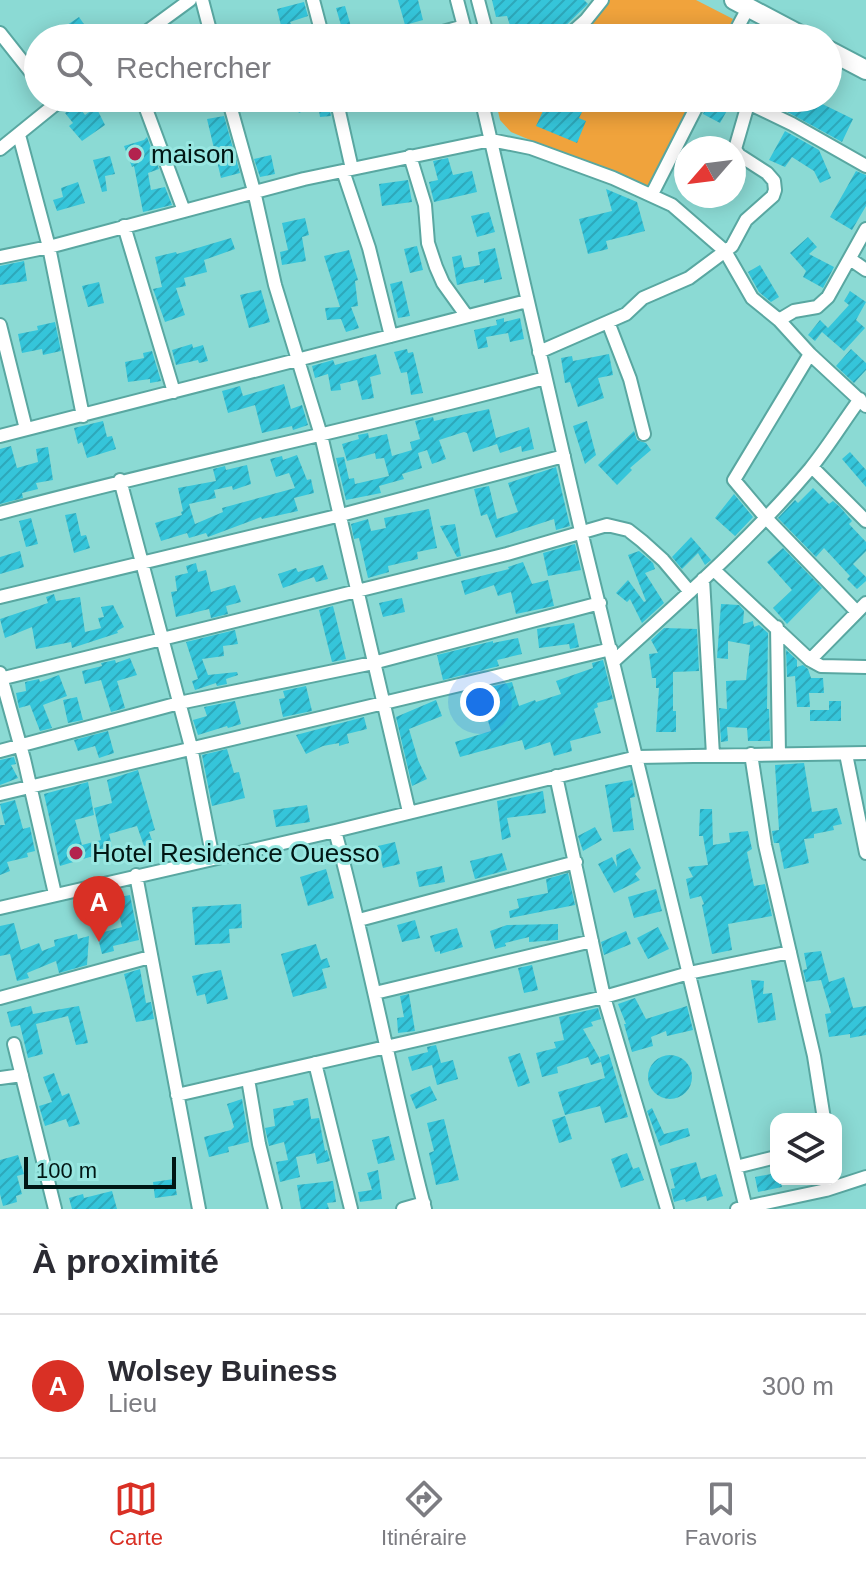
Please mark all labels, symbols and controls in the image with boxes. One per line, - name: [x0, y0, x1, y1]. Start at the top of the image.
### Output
- search box: [24, 24, 842, 112]
- icon: search: [52, 46, 96, 90]
- text: Rechercher: [116, 51, 271, 84]
- north arrow: [674, 136, 746, 208]
- place label: maison: [151, 139, 235, 169]
- marker: maison: [126, 145, 144, 163]
- your location: [460, 682, 500, 722]
- place label: Hotel Residence Ouesso: [92, 838, 380, 868]
- marker: Hotel Residence Ouesso: [67, 844, 85, 862]
- pin: A: [73, 876, 125, 942]
- map controls: [770, 1113, 842, 1185]
- button: layers: [770, 1113, 842, 1185]
- scale bar: [24, 1153, 176, 1189]
- text: 100 m: [36, 1158, 97, 1183]
- text: À proximité: [32, 1242, 219, 1280]
- text: Wolsey Buiness: [108, 1354, 338, 1387]
- text: A: [49, 1371, 67, 1401]
- text: 300 m: [762, 1371, 834, 1401]
- text: Lieu: [108, 1388, 157, 1418]
- tab: Carte: [109, 1477, 163, 1551]
- tab: Itinéraire: [381, 1477, 467, 1551]
- tab: Favoris: [685, 1477, 757, 1551]

